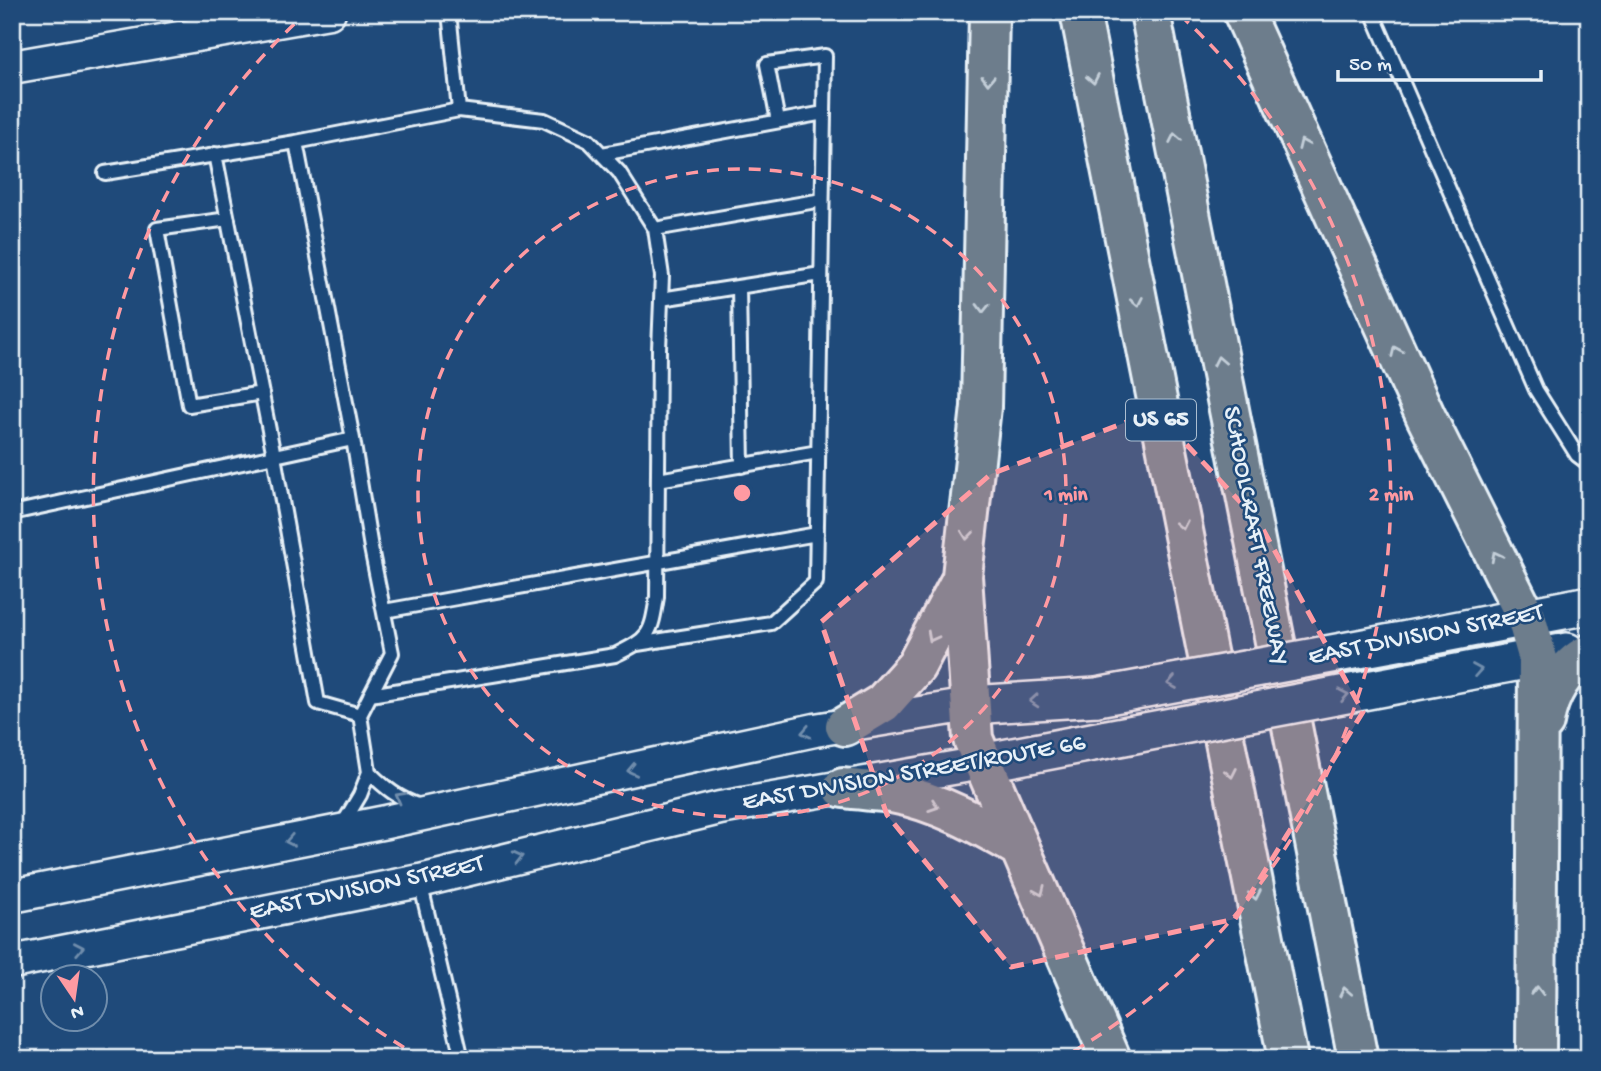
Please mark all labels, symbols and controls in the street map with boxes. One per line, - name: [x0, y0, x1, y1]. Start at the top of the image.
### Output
- scale bar: [1338, 38, 1542, 82]
- text: 50 m: [1349, 54, 1392, 79]
- one-way arrow: [1085, 73, 1100, 85]
- one-way arrow: [980, 76, 996, 86]
- one-way arrow: [1168, 132, 1183, 144]
- one-way arrow: [1297, 139, 1311, 151]
- one-way arrow: [1129, 296, 1144, 308]
- one-way arrow: [975, 303, 991, 314]
- one-way arrow: [1390, 346, 1404, 358]
- one-way arrow: [1212, 355, 1227, 367]
- road number: US 65: [1126, 400, 1196, 440]
- street label: SCHOOLCRAFT FREEWAY: [1214, 404, 1294, 668]
- centre of rings: [730, 481, 754, 505]
- text: 1 min: [1044, 484, 1088, 509]
- text: 2 min: [1369, 484, 1414, 509]
- one-way arrow: [1173, 519, 1188, 531]
- one-way arrow: [960, 529, 975, 540]
- one-way arrow: [1490, 551, 1504, 563]
- street label: EAST DIVISION STREET: [1306, 598, 1547, 674]
- one-way arrow: [927, 630, 940, 643]
- one-way arrow: [1471, 663, 1483, 678]
- one-way arrow: [1166, 675, 1178, 690]
- one-way arrow: [1338, 688, 1350, 703]
- one-way arrow: [1028, 693, 1039, 708]
- one-way arrow: [800, 724, 812, 739]
- street label: EAST DIVISION STREET/ROUTE 66: [740, 728, 1089, 819]
- one-way arrow: [626, 762, 638, 777]
- one-way arrow: [1222, 767, 1237, 779]
- one-way arrow: [394, 792, 407, 805]
- one-way arrow: [927, 798, 939, 812]
- one-way arrow: [284, 833, 296, 848]
- street label: EAST DIVISION STREET: [247, 849, 488, 929]
- one-way arrow: [512, 851, 524, 865]
- one-way arrow: [1032, 884, 1046, 897]
- one-way arrow: [1247, 889, 1262, 900]
- one-way arrow: [73, 942, 85, 957]
- north arrow: [38, 962, 108, 1032]
- one-way arrow: [1529, 985, 1545, 995]
- one-way arrow: [1339, 986, 1354, 998]
- text: N: [68, 999, 86, 1024]

